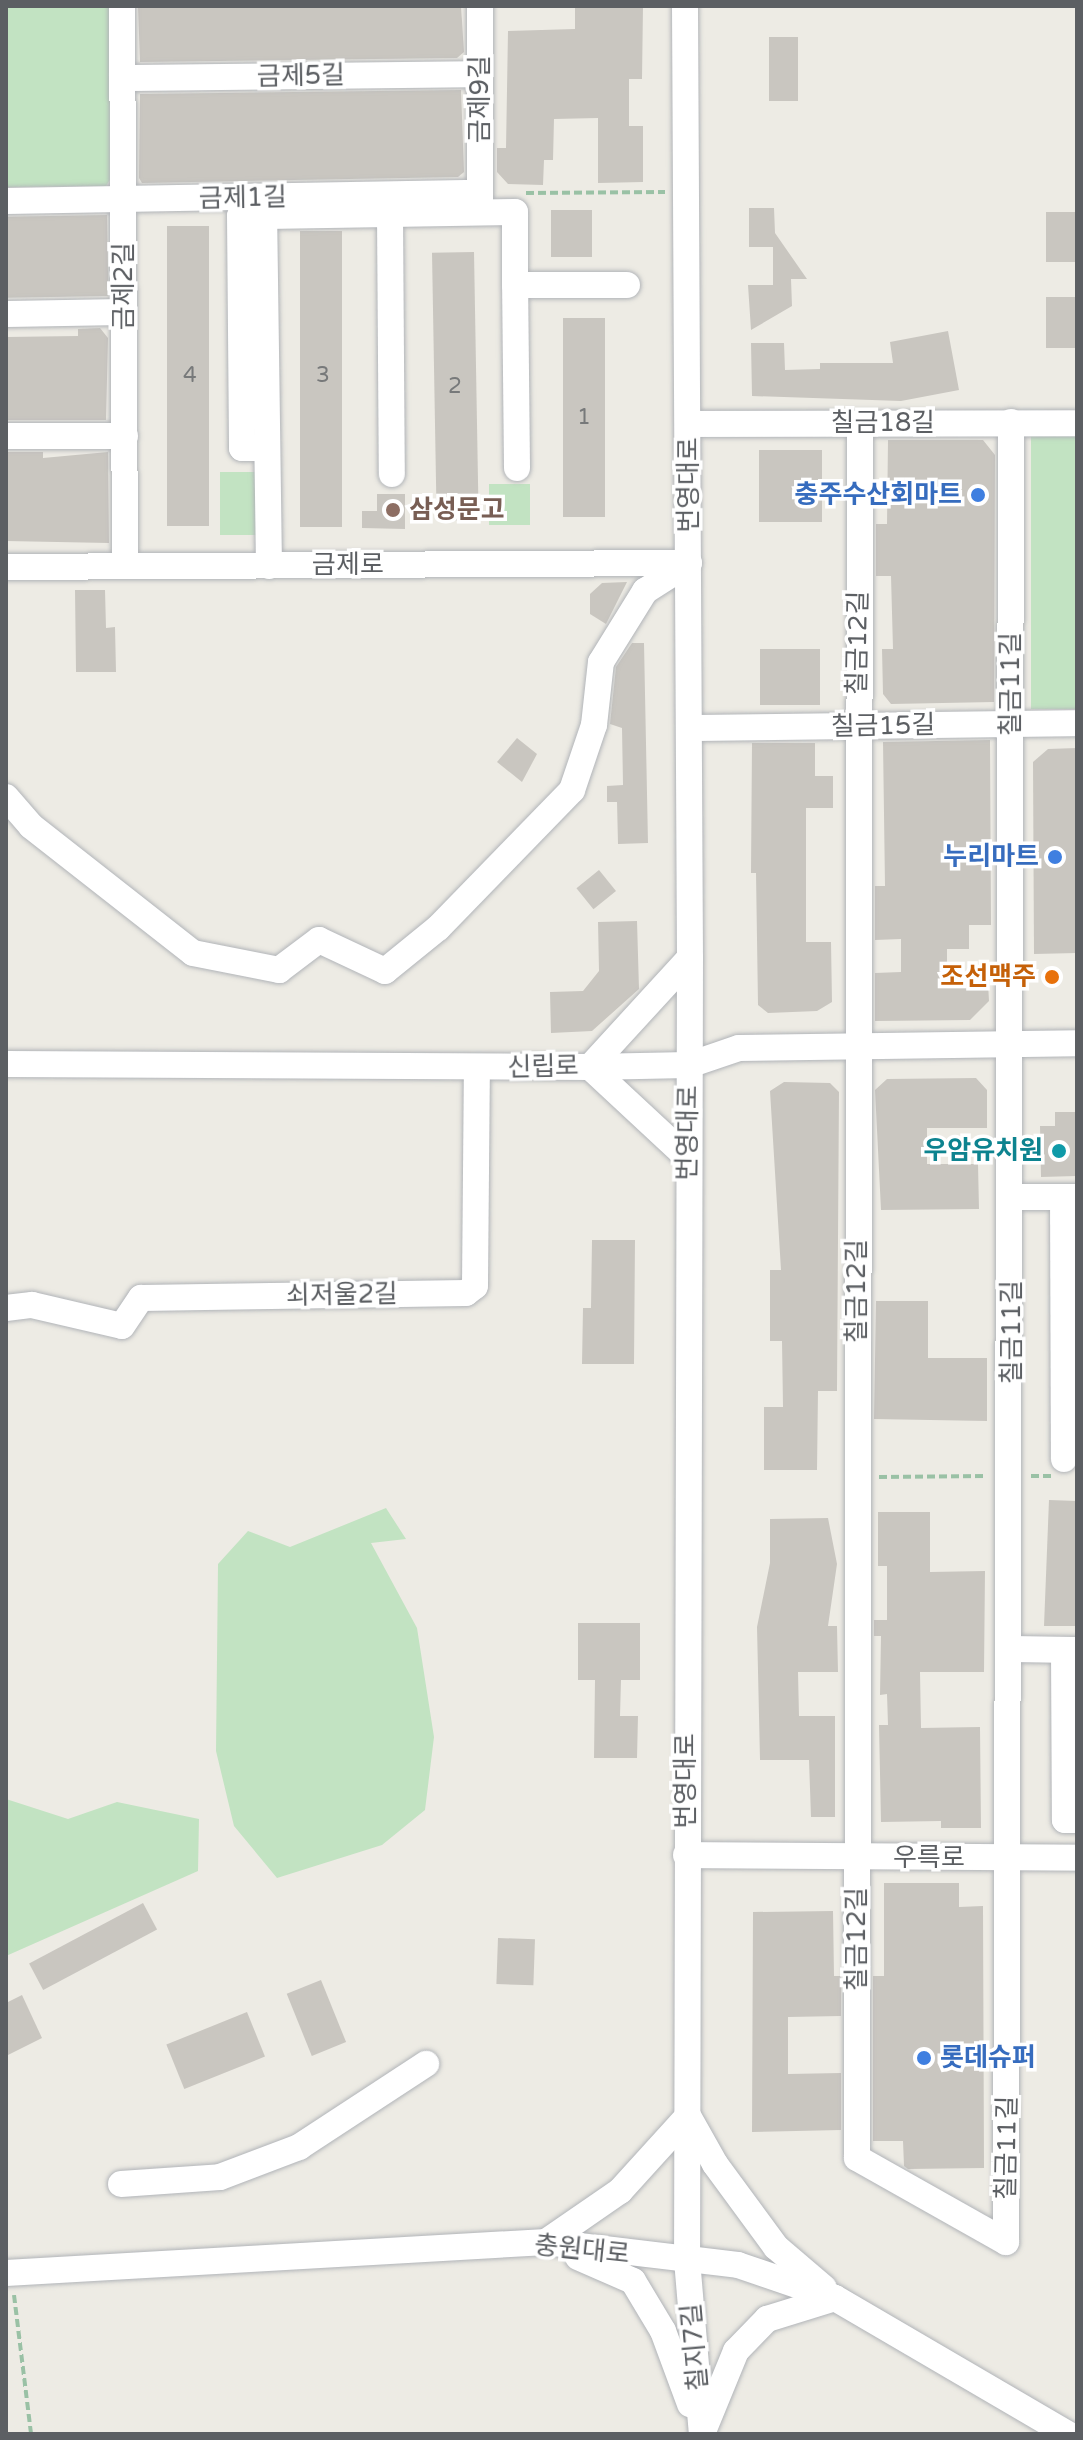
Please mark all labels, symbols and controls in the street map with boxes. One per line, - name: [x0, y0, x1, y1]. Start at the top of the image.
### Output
- street label: 금제9길: [464, 55, 496, 143]
- street label: 금제5길: [257, 60, 345, 92]
- street label: 금제1길: [199, 182, 287, 214]
- street label: 금제2길: [108, 242, 140, 330]
- house number: 4: [183, 363, 197, 389]
- house number: 3: [316, 363, 330, 389]
- house number: 2: [448, 374, 462, 400]
- house number: 1: [577, 405, 591, 431]
- street label: 칠금18길: [831, 407, 935, 439]
- street label: 번영대로: [673, 437, 705, 533]
- place label: 충주수산회마트: [795, 479, 962, 511]
- marker: 충주수산회마트: [969, 486, 987, 504]
- place label: 삼성문고: [409, 494, 505, 526]
- marker: 삼성문고: [384, 501, 402, 519]
- street label: 금제로: [312, 549, 384, 581]
- street label: 칠금12길: [841, 591, 875, 695]
- street label: 칠금11길: [995, 632, 1027, 736]
- street label: 칠금15길: [831, 709, 935, 743]
- place label: 누리마트: [943, 841, 1039, 873]
- marker: 누리마트: [1046, 848, 1064, 866]
- place label: 조선맥주: [940, 961, 1036, 993]
- marker: 조선맥주: [1043, 968, 1061, 986]
- street label: 신립로: [507, 1051, 579, 1083]
- street label: 번영대로: [672, 1085, 704, 1181]
- place label: 우암유치원: [923, 1135, 1043, 1167]
- marker: 우암유치원: [1050, 1142, 1068, 1160]
- street label: 칠금12길: [841, 1239, 873, 1343]
- street label: 쇠저울2길: [286, 1278, 398, 1312]
- street label: 칠금11길: [996, 1280, 1028, 1384]
- street label: 번영대로: [670, 1733, 702, 1829]
- street label: 우륵로: [893, 1842, 965, 1874]
- street label: 칠금12길: [841, 1887, 873, 1991]
- place label: 롯데슈퍼: [940, 2042, 1036, 2074]
- marker: 롯데슈퍼: [915, 2049, 933, 2067]
- street label: 칠금11길: [990, 2096, 1024, 2200]
- street label: 충원대로: [533, 2229, 631, 2271]
- street label: 칠지7길: [676, 2302, 714, 2392]

